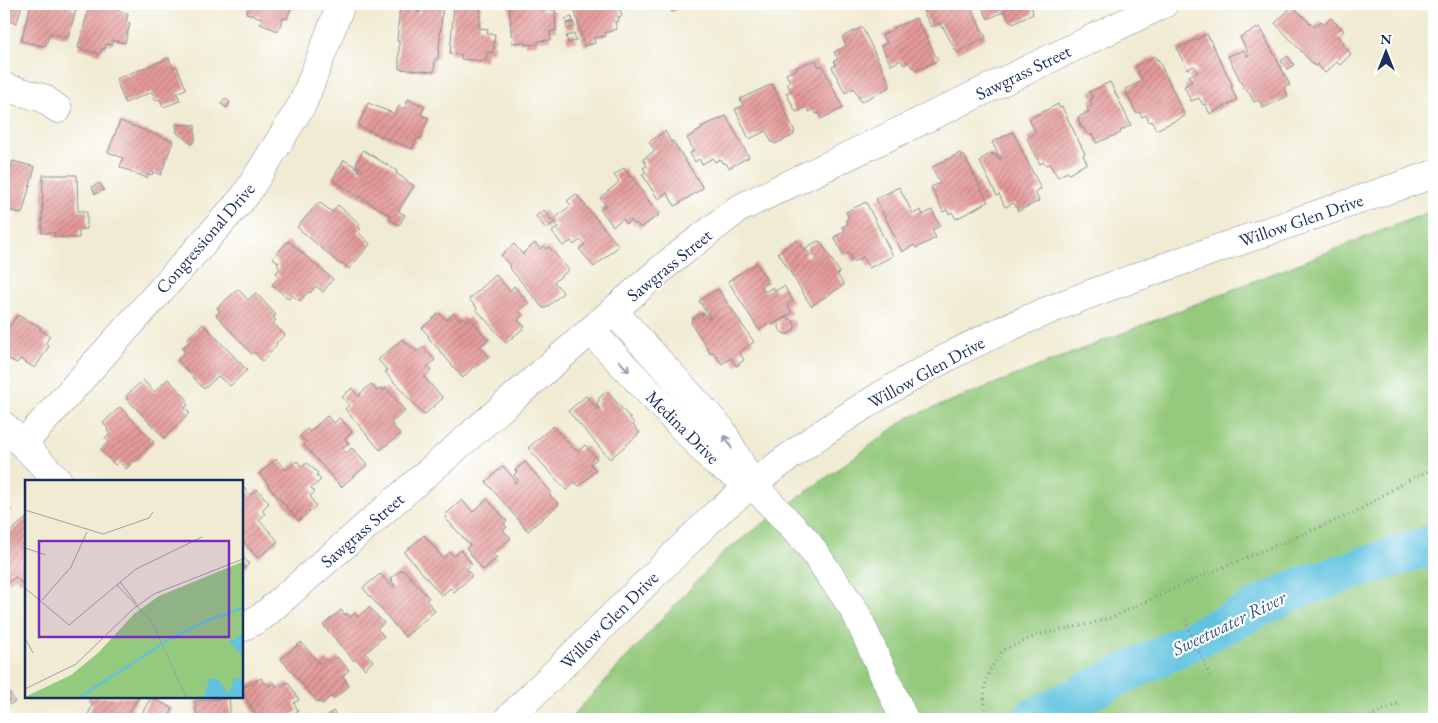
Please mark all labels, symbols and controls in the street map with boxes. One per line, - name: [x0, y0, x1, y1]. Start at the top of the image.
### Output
- north arrow: [1360, 28, 1410, 78]
- text: N: [1380, 30, 1392, 48]
- street label: Sawgrass Street: [972, 39, 1075, 105]
- street label: Congressional Drive: [150, 178, 260, 298]
- street label: Willow Glen Drive: [1236, 188, 1366, 252]
- street label: Sawgrass Street: [622, 223, 717, 306]
- street label: Willow Glen Drive: [864, 330, 988, 414]
- one-way arrow: [618, 360, 630, 373]
- street label: Medina Drive: [641, 385, 725, 469]
- one-way arrow: [723, 434, 733, 449]
- inset map: [25, 480, 242, 698]
- street label: Sawgrass Street: [315, 487, 409, 573]
- street label: Willow Glen Drive: [555, 566, 663, 674]
- water label: Sweetwater River: [1167, 584, 1291, 662]

